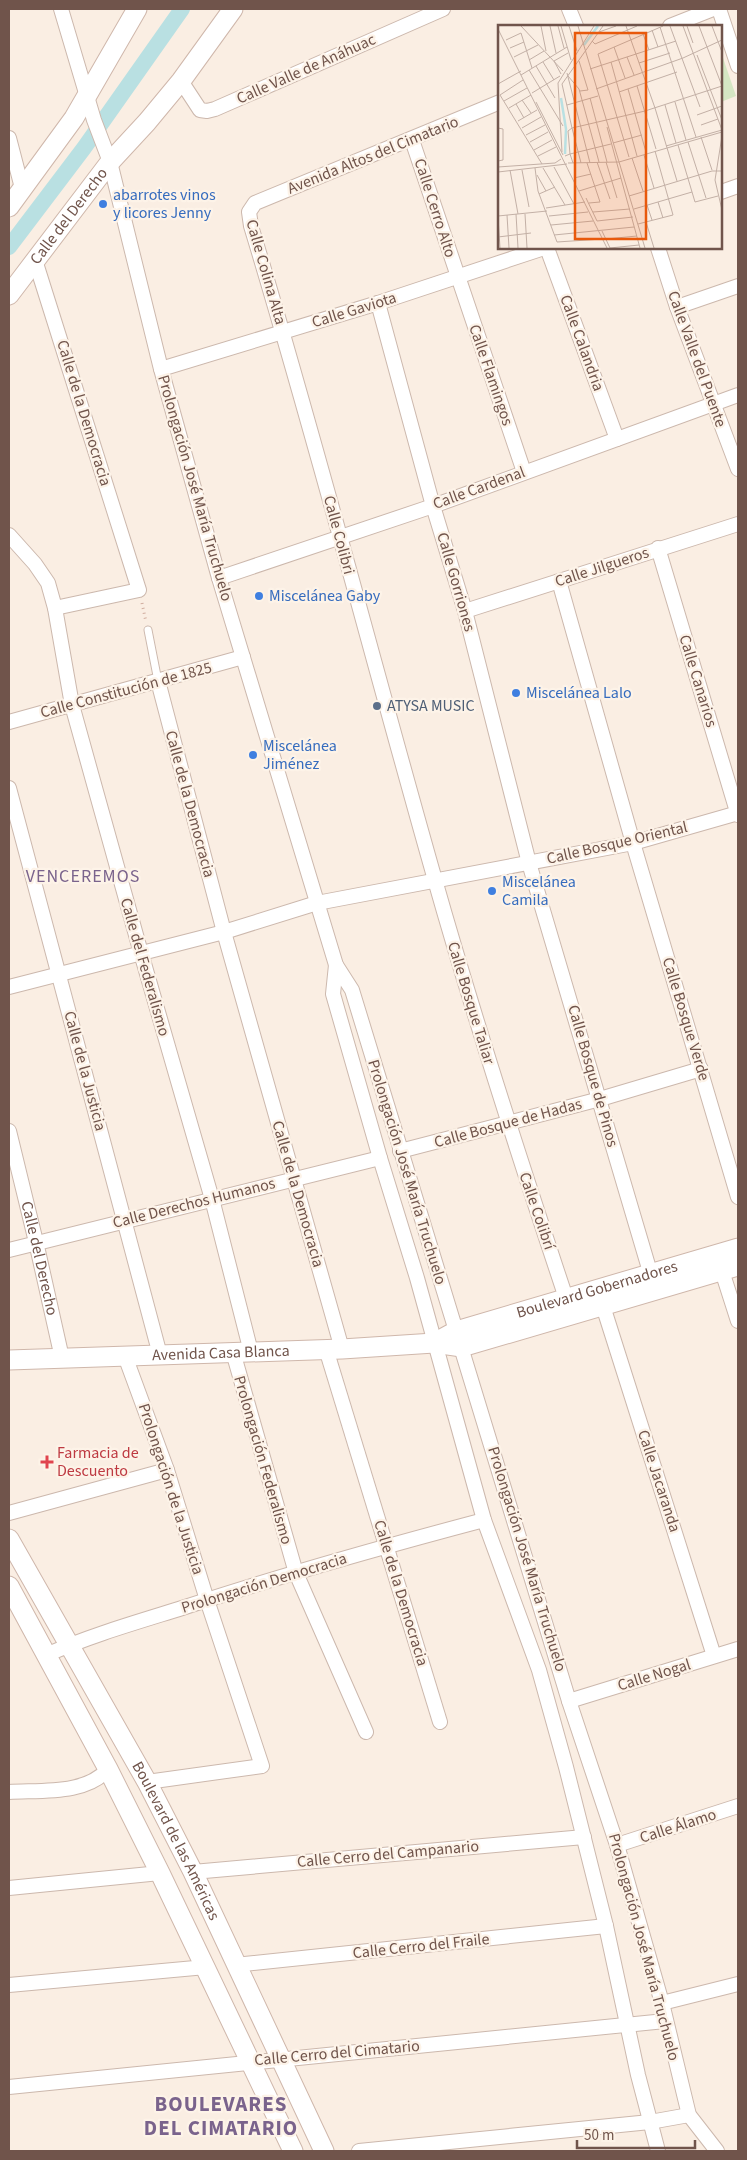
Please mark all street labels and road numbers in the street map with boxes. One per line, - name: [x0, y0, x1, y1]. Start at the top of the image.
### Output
- street label: Calle Valle de Anáhuac: [233, 28, 379, 110]
- street label: Avenida Altos del Cimatario: [284, 111, 462, 199]
- street label: Calle Cerro Alto: [409, 156, 461, 260]
- street label: Calle del Derecho: [25, 163, 113, 269]
- street label: Calle Colina Alta: [241, 217, 291, 327]
- street label: Calle Gaviota: [309, 287, 399, 333]
- street label: Calle Valle del Puente: [662, 288, 732, 430]
- street label: Calle Calandria: [554, 292, 610, 394]
- street label: Calle Flamingos: [463, 321, 519, 429]
- street label: Calle de la Democracia: [51, 337, 117, 489]
- street label: Prolongación José María Truchuelo: [152, 372, 238, 604]
- street label: Calle Cardenal: [430, 461, 528, 515]
- street label: Calle Colibri: [318, 493, 360, 577]
- street label: Calle Gorriones: [431, 530, 481, 634]
- street label: Calle Jilgueros: [552, 541, 652, 593]
- street label: Calle Canarios: [674, 632, 723, 730]
- street label: Calle Constitución de 1825: [38, 657, 214, 723]
- street label: Calle de la Democracia: [160, 728, 220, 880]
- street label: Calle Bosque Oriental: [544, 816, 690, 870]
- street label: Calle del Federalismo: [115, 895, 175, 1039]
- street label: Calle Bosque Taliar: [442, 939, 500, 1067]
- street label: Calle Bosque Verde: [657, 955, 715, 1084]
- street label: Calle Bosque de Pinos: [562, 1002, 624, 1150]
- street label: Calle de la Justicia: [58, 1009, 112, 1133]
- street label: Prolongación José María Truchuelo: [362, 1057, 452, 1287]
- street label: Calle Bosque de Hadas: [432, 1093, 585, 1153]
- street label: Calle de la Democracia: [267, 1118, 329, 1270]
- street label: Calle Colibrí: [513, 1169, 561, 1254]
- street label: Calle Derechos Humanos: [110, 1172, 278, 1234]
- street label: Calle del Derecho: [16, 1199, 63, 1318]
- street label: Boulevard Gobernadores: [514, 1255, 680, 1324]
- street label: Avenida Casa Blanca: [152, 1340, 290, 1366]
- street label: Prolongación Federalismo: [228, 1373, 298, 1547]
- street label: Prolongación de la Justicia: [133, 1400, 209, 1578]
- street label: Calle Jacaranda: [632, 1427, 686, 1535]
- street label: Prolongación José María Truchuelo: [482, 1444, 572, 1674]
- street label: Calle de la Democracia: [368, 1517, 434, 1669]
- street label: Prolongación Democracia: [179, 1547, 349, 1619]
- street label: Calle Nogal: [615, 1653, 693, 1697]
- street label: Boulevard de las Américas: [127, 1757, 225, 1924]
- street label: Calle Álamo: [637, 1803, 719, 1849]
- street label: Prolongación José María Truchuelo: [603, 1831, 685, 2063]
- street label: Calle Cerro del Campanario: [296, 1835, 480, 1873]
- street label: Calle Cerro del Fraile: [352, 1928, 490, 1964]
- street label: Calle Cerro del Cimatario: [253, 2035, 421, 2071]

